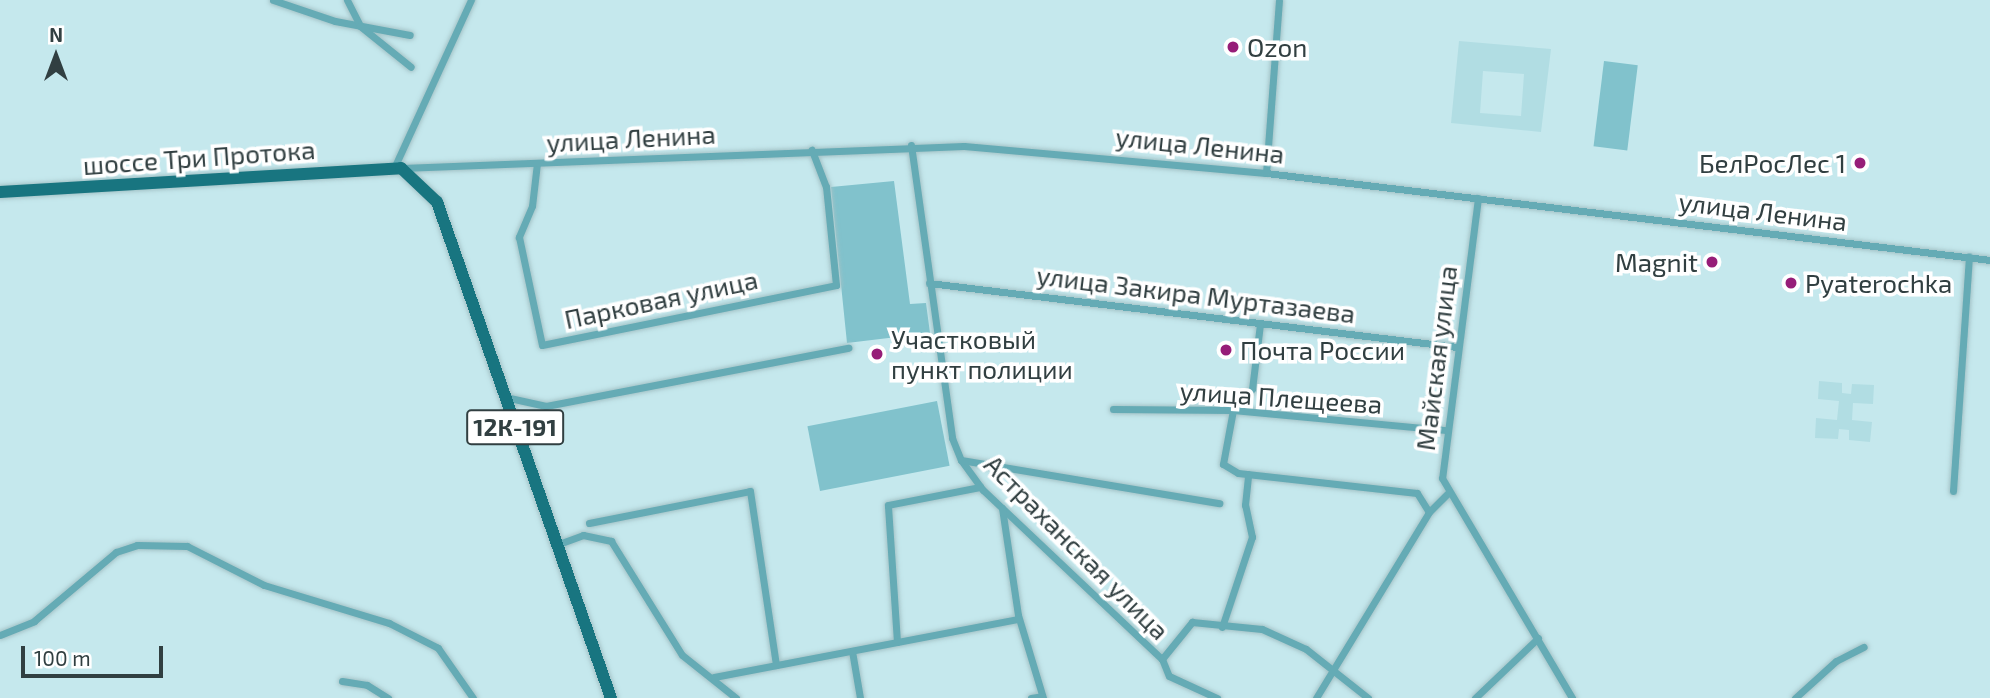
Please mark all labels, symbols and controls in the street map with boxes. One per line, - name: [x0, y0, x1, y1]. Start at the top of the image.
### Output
- north arrow: [21, 21, 91, 91]
- text: N: [49, 23, 63, 46]
- place label: Ozon: [1247, 31, 1307, 63]
- marker: Ozon: [1225, 39, 1241, 55]
- street label: улица Ленина: [546, 118, 716, 158]
- street label: улица Ленина: [1114, 121, 1286, 169]
- street label: шоссе Три Протока: [82, 133, 316, 181]
- place label: БелРосЛес 1: [1699, 147, 1846, 179]
- marker: БелРосЛес 1: [1852, 155, 1868, 171]
- street label: улица Ленина: [1677, 185, 1849, 237]
- place label: Magnit: [1615, 246, 1698, 278]
- marker: Magnit: [1704, 254, 1720, 270]
- street label: улица Закира Муртазаева: [1035, 259, 1357, 329]
- street label: Парковая улица: [561, 263, 761, 335]
- street label: Майская улица: [1409, 264, 1463, 452]
- place label: Pyaterochka: [1805, 267, 1952, 299]
- marker: Pyaterochka: [1783, 275, 1799, 291]
- place label: Участковый пункт полиции: [891, 323, 1073, 384]
- place label: Почта России: [1240, 334, 1405, 366]
- marker: Почта России: [1218, 342, 1234, 358]
- marker: Участковый пункт полиции: [869, 346, 885, 362]
- street label: улица Плещеева: [1179, 374, 1383, 420]
- road number: 12К-191: [466, 406, 564, 448]
- street label: Астраханская улица: [978, 448, 1176, 646]
- scale bar: [24, 632, 166, 676]
- text: 100 m: [34, 645, 91, 670]

